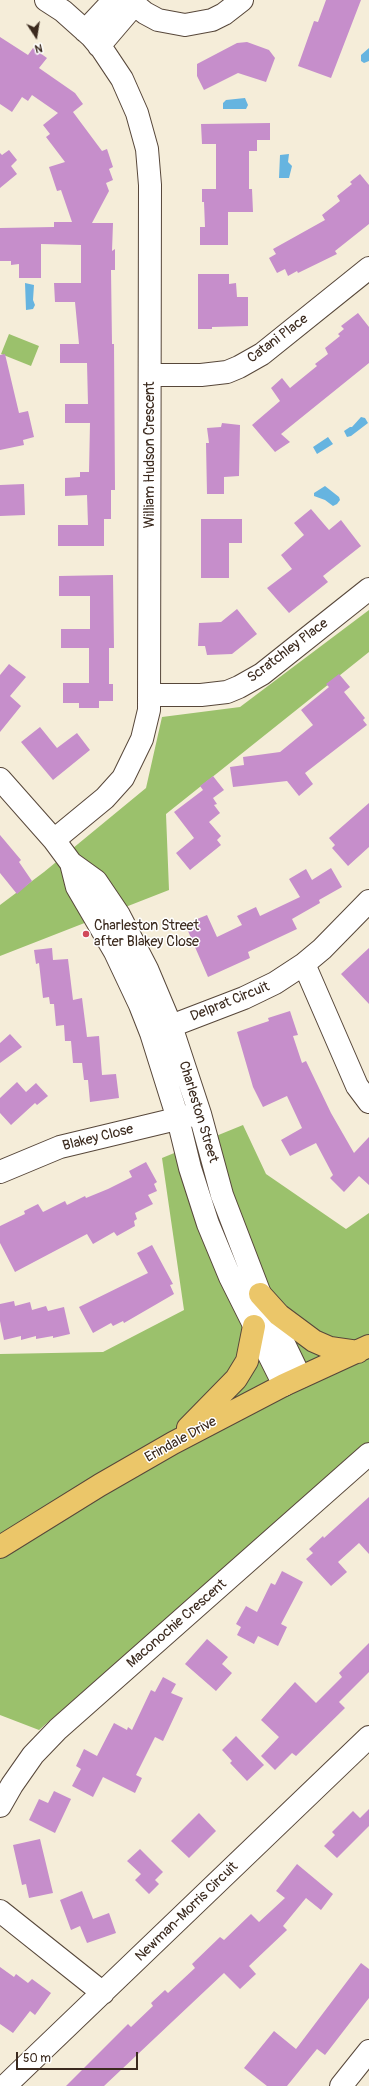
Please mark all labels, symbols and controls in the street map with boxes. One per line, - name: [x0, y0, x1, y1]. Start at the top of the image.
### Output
- north arrow: [16, 16, 56, 56]
- text: N: [34, 41, 44, 55]
- street label: Catani Place: [244, 311, 312, 367]
- street label: William Hudson Crescent: [142, 382, 158, 528]
- street label: Scratchley Place: [244, 615, 332, 687]
- place label: Charleston Street after Blakey Close: [94, 918, 199, 950]
- marker: Charleston Street after Blakey Close: [81, 929, 91, 939]
- street label: Delprat Circuit: [188, 979, 272, 1025]
- street label: Charleston Street: [175, 1059, 221, 1165]
- street label: Blakey Close: [61, 1121, 135, 1155]
- street label: Erindale Drive: [142, 1413, 220, 1467]
- street label: Maconochie Crescent: [124, 1576, 230, 1672]
- street label: Newman-Morris Circuit: [132, 1859, 242, 1965]
- scale bar: [18, 2044, 140, 2070]
- text: 50 m: [23, 2051, 51, 2066]

